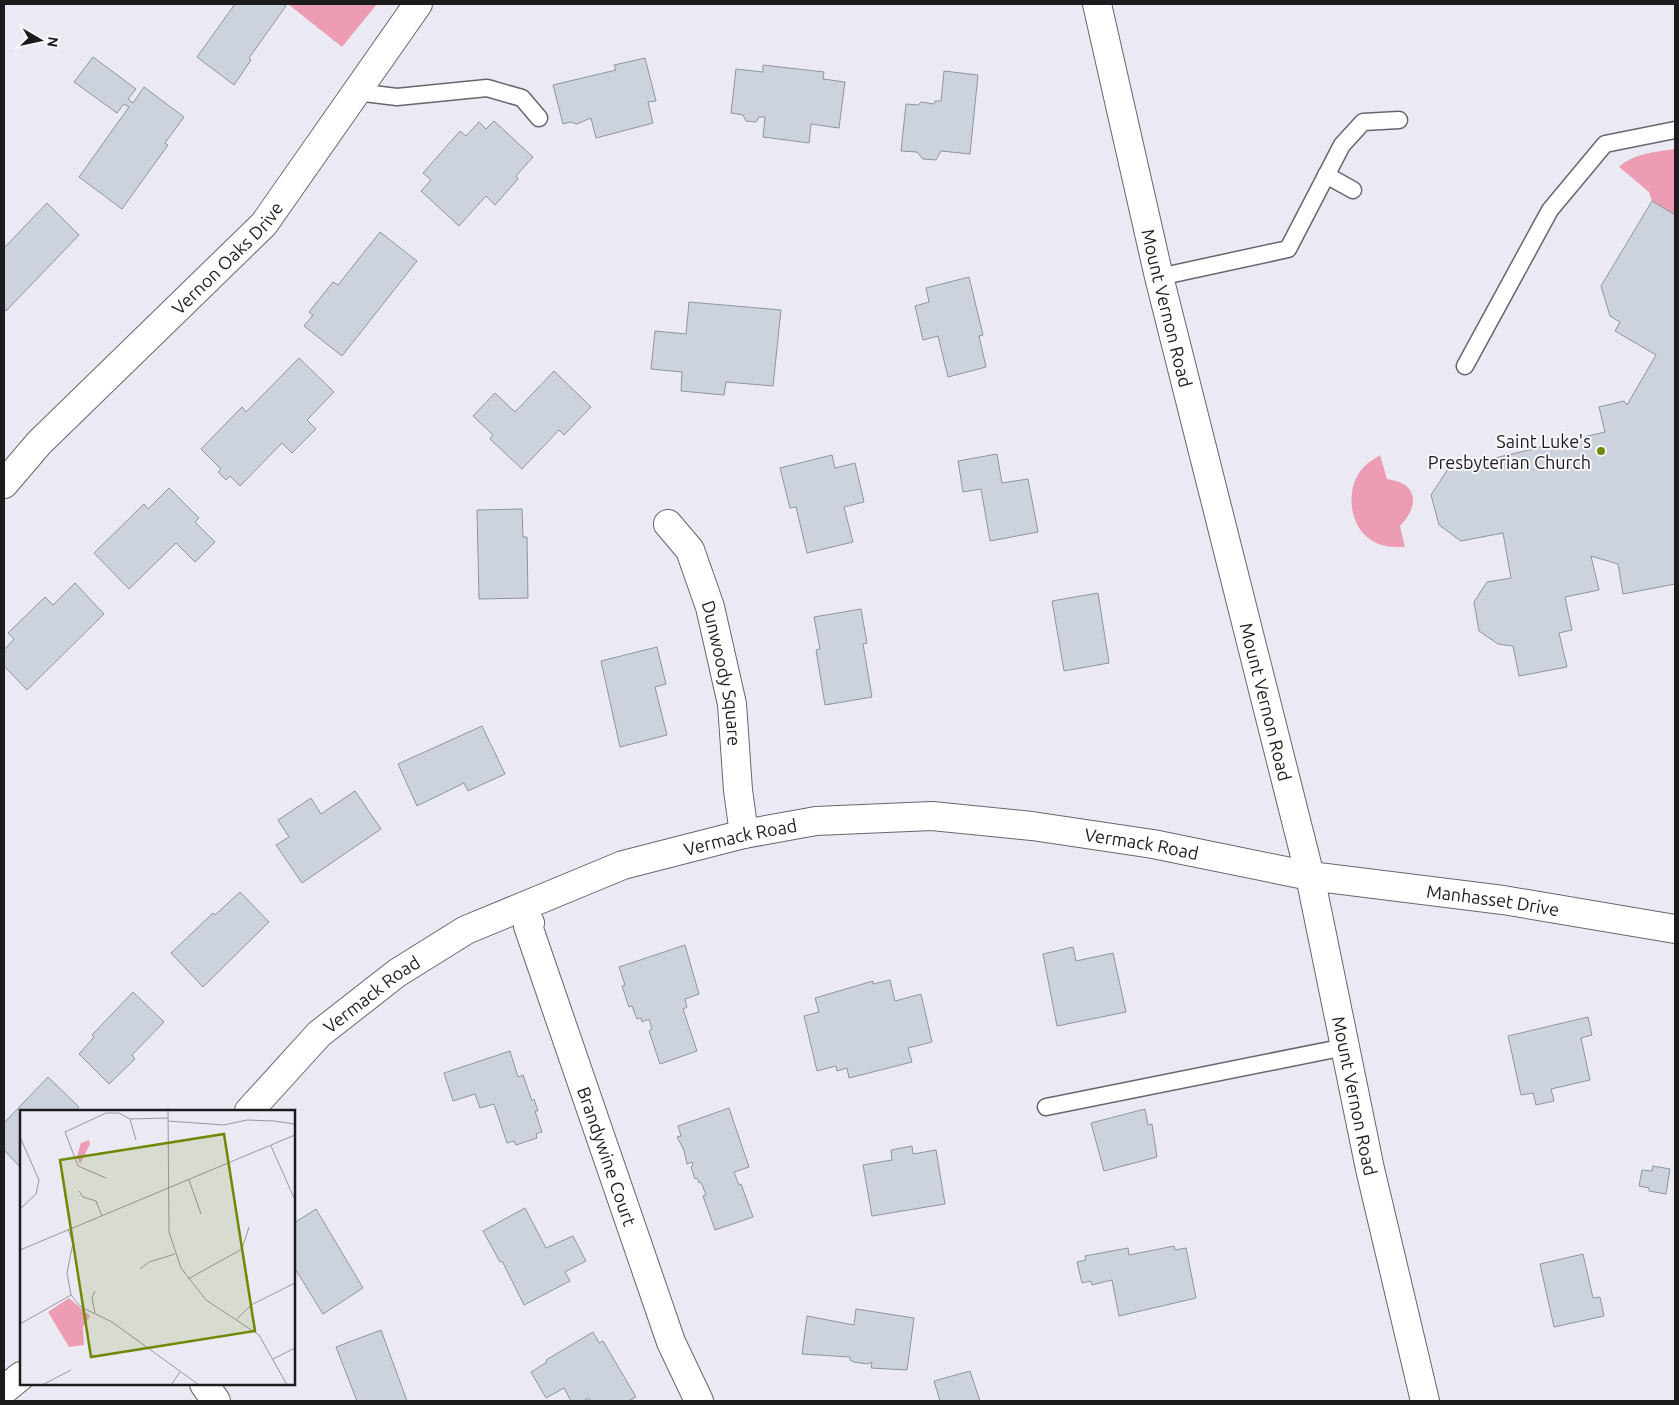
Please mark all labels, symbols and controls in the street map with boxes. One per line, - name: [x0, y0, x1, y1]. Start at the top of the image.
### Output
- north arrow: [15, 15, 65, 65]
- text: N: [44, 36, 62, 48]
- street label: Vernon Oaks Drive: [168, 198, 286, 318]
- street label: Mount Vernon Road: [1138, 227, 1196, 389]
- place label: Saint Luke's Presbyterian Church: [1428, 431, 1591, 472]
- marker: Saint Luke's Presbyterian Church: [1595, 445, 1607, 457]
- street label: Dunwoody Square: [698, 598, 745, 747]
- street label: Mount Vernon Road: [1237, 621, 1296, 783]
- street label: Vermack Road: [681, 815, 798, 859]
- street label: Vermack Road: [1083, 824, 1200, 863]
- street label: Manhasset Drive: [1425, 881, 1561, 919]
- street label: Vermack Road: [319, 951, 423, 1037]
- street label: Mount Vernon Road: [1329, 1014, 1381, 1177]
- street label: Brandywine Court: [574, 1084, 640, 1228]
- inset map: [20, 1110, 295, 1385]

